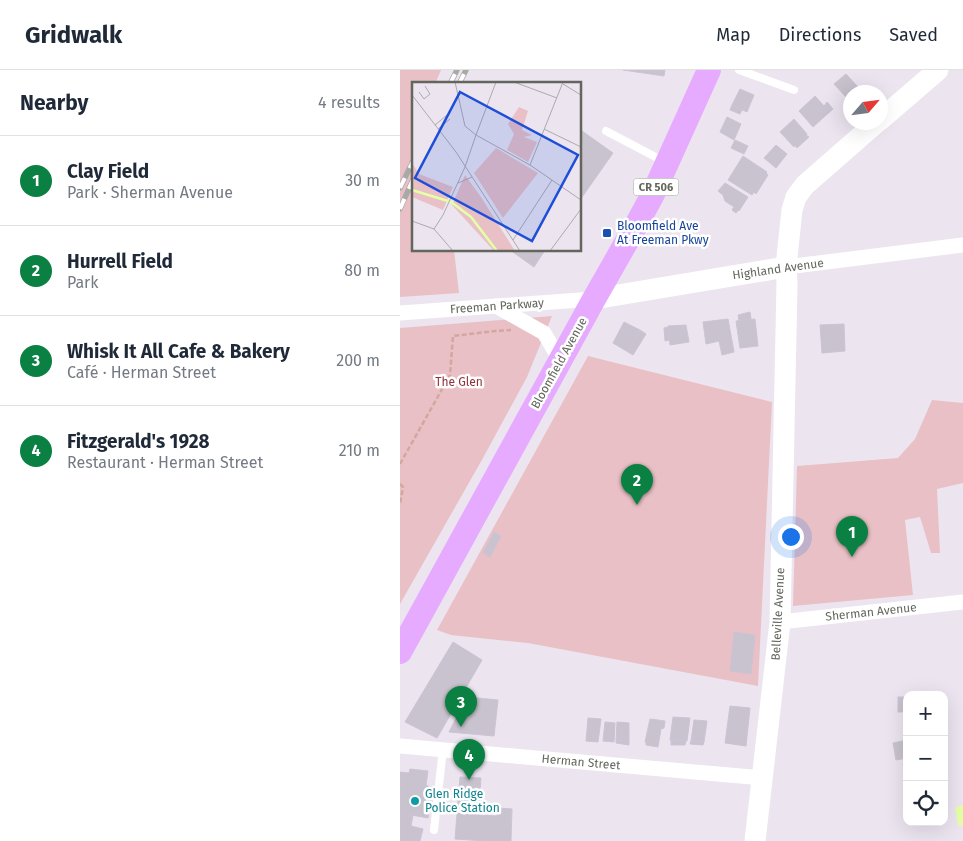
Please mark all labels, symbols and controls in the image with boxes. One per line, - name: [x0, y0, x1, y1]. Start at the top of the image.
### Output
- text: Gridwalk: [25, 21, 122, 49]
- text: Map: [716, 24, 751, 46]
- text: Directions: [779, 24, 861, 46]
- text: Saved: [889, 24, 938, 46]
- inset map: [412, 82, 581, 251]
- north arrow: [843, 85, 888, 130]
- text: Nearby: [20, 90, 88, 116]
- text: 4 results: [318, 93, 380, 112]
- text: Clay Field: [67, 160, 149, 183]
- text: 1: [32, 171, 40, 190]
- text: 30 m: [345, 171, 380, 190]
- road number: CR 506: [634, 178, 678, 195]
- text: Park · Sherman Avenue: [67, 183, 233, 202]
- place label: Bloomfield Ave At Freeman Pkwy: [617, 219, 709, 247]
- marker: Bloomfield Ave At Freeman Pkwy: [601, 227, 613, 239]
- text: Hurrell Field: [67, 250, 173, 273]
- street label: Highland Avenue: [731, 256, 825, 282]
- text: 2: [32, 261, 40, 280]
- text: 80 m: [344, 261, 380, 280]
- text: Park: [67, 273, 99, 292]
- street label: Freeman Parkway: [450, 296, 545, 316]
- street label: Bloomfield Avenue: [528, 315, 590, 411]
- text: Whisk It All Cafe & Bakery: [67, 340, 290, 363]
- text: 3: [32, 351, 40, 370]
- text: 200 m: [336, 351, 380, 370]
- text: Café · Herman Street: [67, 363, 216, 382]
- park label: The Glen: [435, 375, 483, 389]
- text: Fitzgerald's 1928: [67, 430, 210, 453]
- text: 4: [31, 441, 41, 460]
- text: 210 m: [339, 441, 380, 460]
- text: Restaurant · Herman Street: [67, 453, 263, 472]
- pin: 2: [621, 464, 653, 505]
- pin: 1: [836, 516, 868, 557]
- your location: [778, 524, 804, 550]
- street label: Belleville Avenue: [769, 567, 787, 661]
- street label: Sherman Avenue: [825, 600, 917, 624]
- pin: 3: [445, 686, 477, 727]
- map controls: [903, 691, 948, 826]
- button: +: [903, 691, 948, 736]
- button: −: [903, 736, 948, 781]
- pin: 4: [453, 739, 485, 780]
- street label: Herman Street: [541, 752, 622, 772]
- button: locate: [903, 781, 948, 826]
- place label: Glen Ridge Police Station: [425, 787, 500, 815]
- marker: Glen Ridge Police Station: [409, 795, 421, 807]

